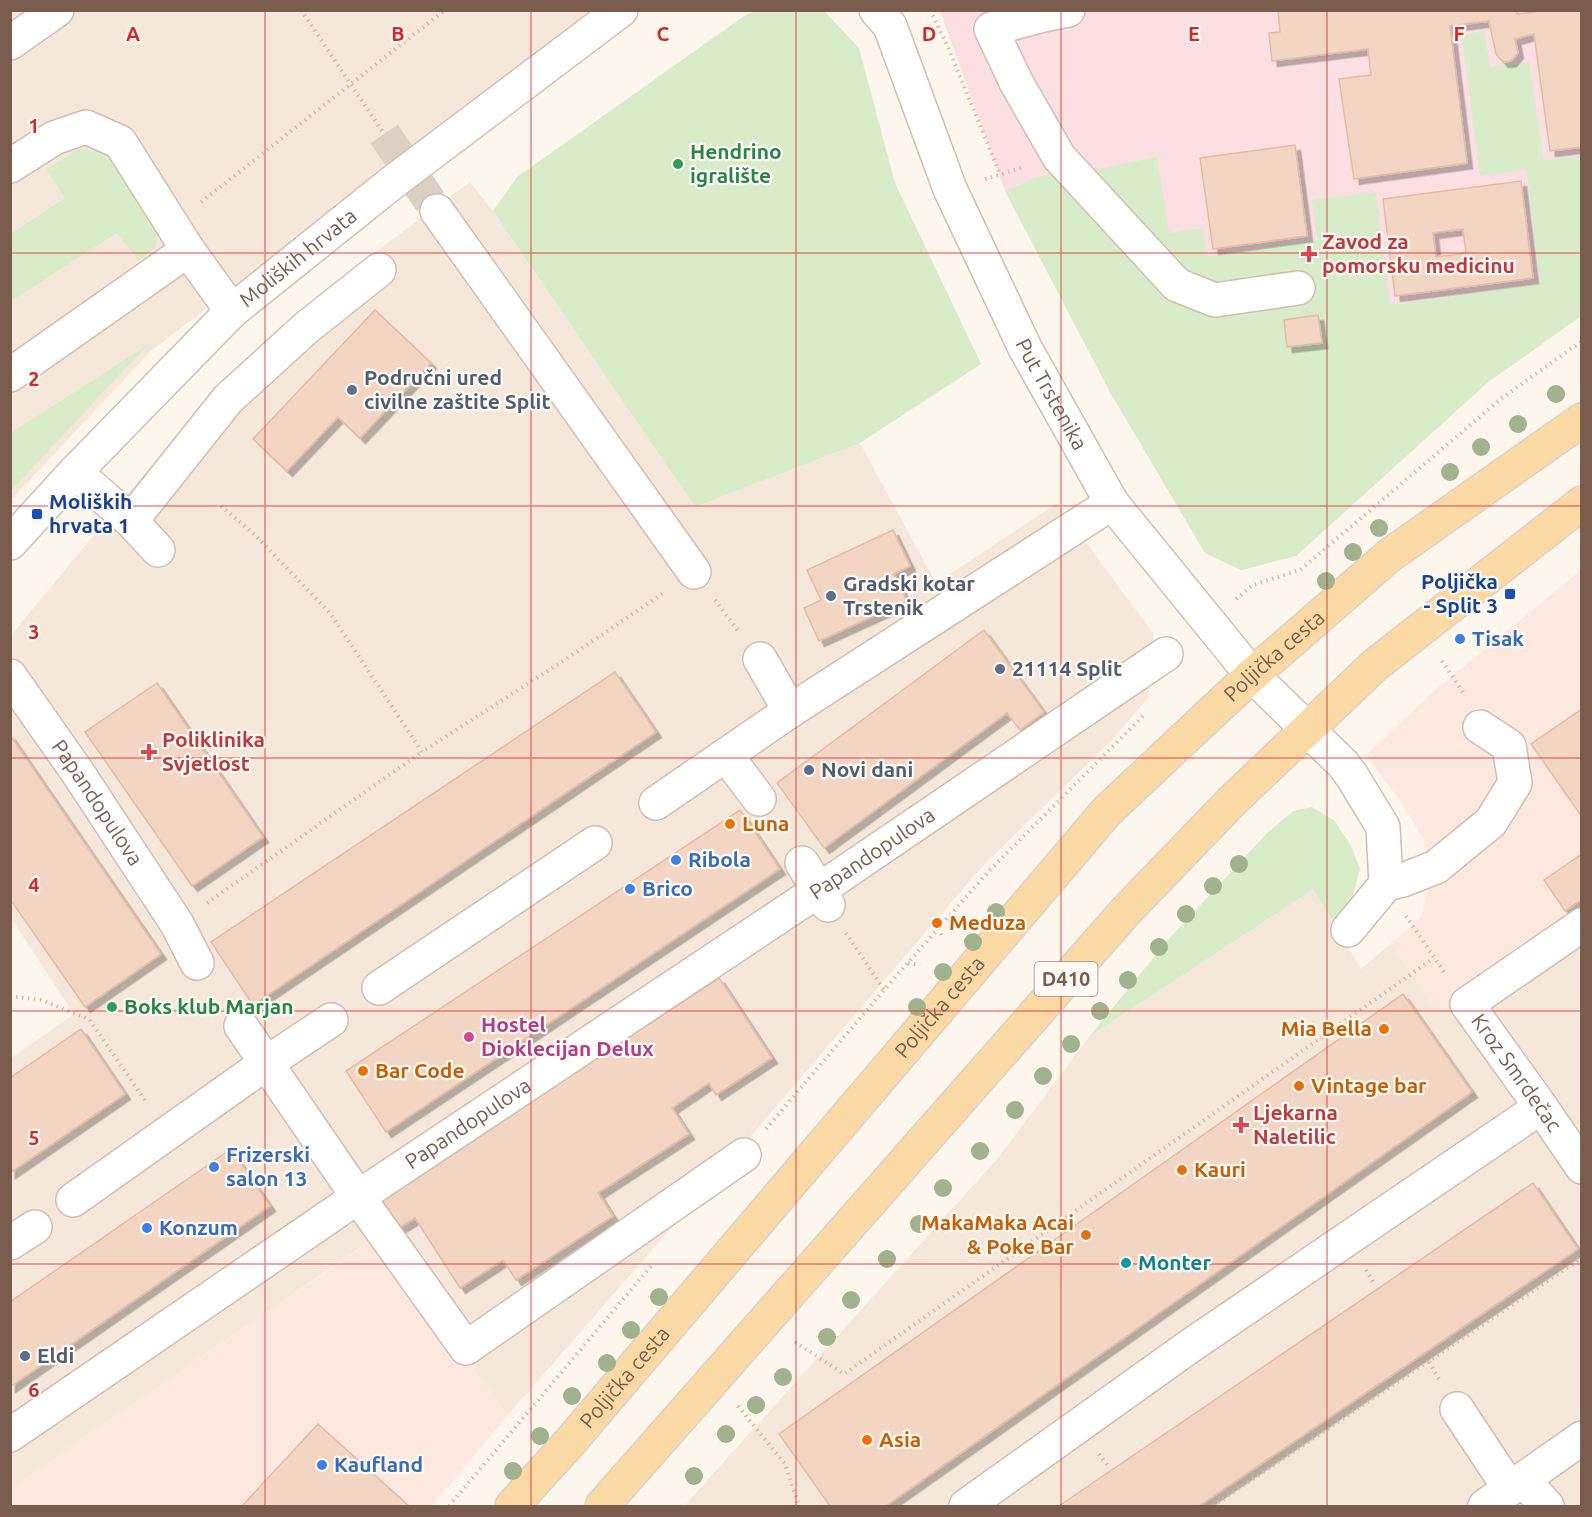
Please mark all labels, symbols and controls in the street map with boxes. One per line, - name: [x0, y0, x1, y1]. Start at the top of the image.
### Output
- text: A: [126, 22, 140, 45]
- text: B: [391, 22, 405, 45]
- text: C: [657, 22, 670, 45]
- text: D: [922, 22, 936, 45]
- text: E: [1188, 22, 1200, 45]
- text: F: [1453, 22, 1465, 45]
- text: 1: [28, 114, 40, 137]
- place label: Hendrino igralište: [690, 139, 782, 187]
- marker: Hendrino igralište: [671, 157, 685, 171]
- street label: Moliških hrvata: [234, 203, 361, 311]
- place label: Zavod za pomorsku medicinu: [1322, 229, 1515, 277]
- marker: Zavod za pomorsku medicinu: [1300, 245, 1318, 263]
- street label: Put Trstenika: [1011, 335, 1093, 454]
- place label: Područni ured civilne zaštite Split: [364, 365, 551, 413]
- text: 2: [28, 367, 40, 390]
- marker: Područni ured civilne zaštite Split: [345, 383, 359, 397]
- place label: Moliških hrvata 1: [49, 489, 132, 537]
- marker: Moliških hrvata 1: [30, 507, 44, 521]
- place label: Poljička - Split 3: [1421, 569, 1498, 617]
- place label: Gradski kotar Trstenik: [843, 571, 975, 619]
- marker: Poljička - Split 3: [1503, 587, 1517, 601]
- marker: Gradski kotar Trstenik: [824, 589, 838, 603]
- street label: Poljička cesta: [1219, 605, 1329, 706]
- text: 3: [28, 620, 40, 643]
- place label: Tisak: [1472, 626, 1524, 650]
- marker: Tisak: [1453, 632, 1467, 646]
- place label: 21114 Split: [1012, 656, 1122, 680]
- marker: 21114 Split: [993, 662, 1007, 676]
- place label: Poliklinika Svjetlost: [162, 727, 265, 775]
- street label: Papandopulova: [48, 735, 148, 870]
- marker: Poliklinika Svjetlost: [140, 743, 158, 761]
- place label: Novi dani: [821, 757, 913, 781]
- marker: Novi dani: [802, 763, 816, 777]
- street label: Papandopulova: [805, 802, 939, 904]
- place label: Luna: [742, 811, 790, 835]
- marker: Luna: [723, 817, 737, 831]
- place label: Ribola: [688, 847, 751, 871]
- marker: Ribola: [669, 853, 683, 867]
- text: 4: [28, 873, 40, 896]
- place label: Brico: [642, 876, 693, 900]
- marker: Brico: [623, 882, 637, 896]
- place label: Meduza: [949, 910, 1026, 934]
- marker: Meduza: [930, 916, 944, 930]
- street label: Poljička cesta: [889, 951, 989, 1062]
- road number: D410: [1034, 962, 1098, 996]
- place label: Boks klub Marjan: [124, 994, 293, 1018]
- marker: Boks klub Marjan: [105, 1000, 119, 1014]
- street label: Kroz Smrdečac: [1467, 1009, 1567, 1136]
- place label: Hostel Dioklecijan Delux: [481, 1012, 654, 1060]
- place label: Mia Bella: [1281, 1016, 1372, 1040]
- marker: Mia Bella: [1377, 1022, 1391, 1036]
- marker: Hostel Dioklecijan Delux: [462, 1030, 476, 1044]
- place label: Bar Code: [375, 1058, 464, 1082]
- marker: Bar Code: [356, 1064, 370, 1078]
- street label: Papandopulova: [400, 1072, 535, 1173]
- place label: Vintage bar: [1311, 1073, 1427, 1097]
- marker: Vintage bar: [1292, 1079, 1306, 1093]
- place label: Ljekarna Naletilic: [1253, 1100, 1338, 1148]
- marker: Ljekarna Naletilic: [1234, 1118, 1248, 1132]
- text: 5: [28, 1126, 40, 1149]
- place label: Frizerski salon 13: [226, 1142, 310, 1190]
- place label: Kauri: [1194, 1157, 1246, 1181]
- marker: Frizerski salon 13: [207, 1160, 221, 1174]
- marker: Kauri: [1175, 1163, 1189, 1177]
- place label: MakaMaka Acai & Poke Bar: [921, 1210, 1074, 1258]
- place label: Konzum: [159, 1215, 238, 1239]
- marker: Konzum: [140, 1221, 154, 1235]
- marker: MakaMaka Acai & Poke Bar: [1079, 1228, 1093, 1242]
- place label: Monter: [1138, 1250, 1211, 1274]
- marker: Monter: [1119, 1256, 1133, 1270]
- street label: Poljička cesta: [574, 1321, 674, 1433]
- place label: Eldi: [37, 1343, 74, 1367]
- marker: Eldi: [18, 1349, 32, 1363]
- text: 6: [28, 1378, 40, 1401]
- place label: Asia: [879, 1427, 921, 1451]
- marker: Asia: [860, 1433, 874, 1447]
- place label: Kaufland: [334, 1452, 423, 1476]
- marker: Kaufland: [315, 1458, 329, 1472]

